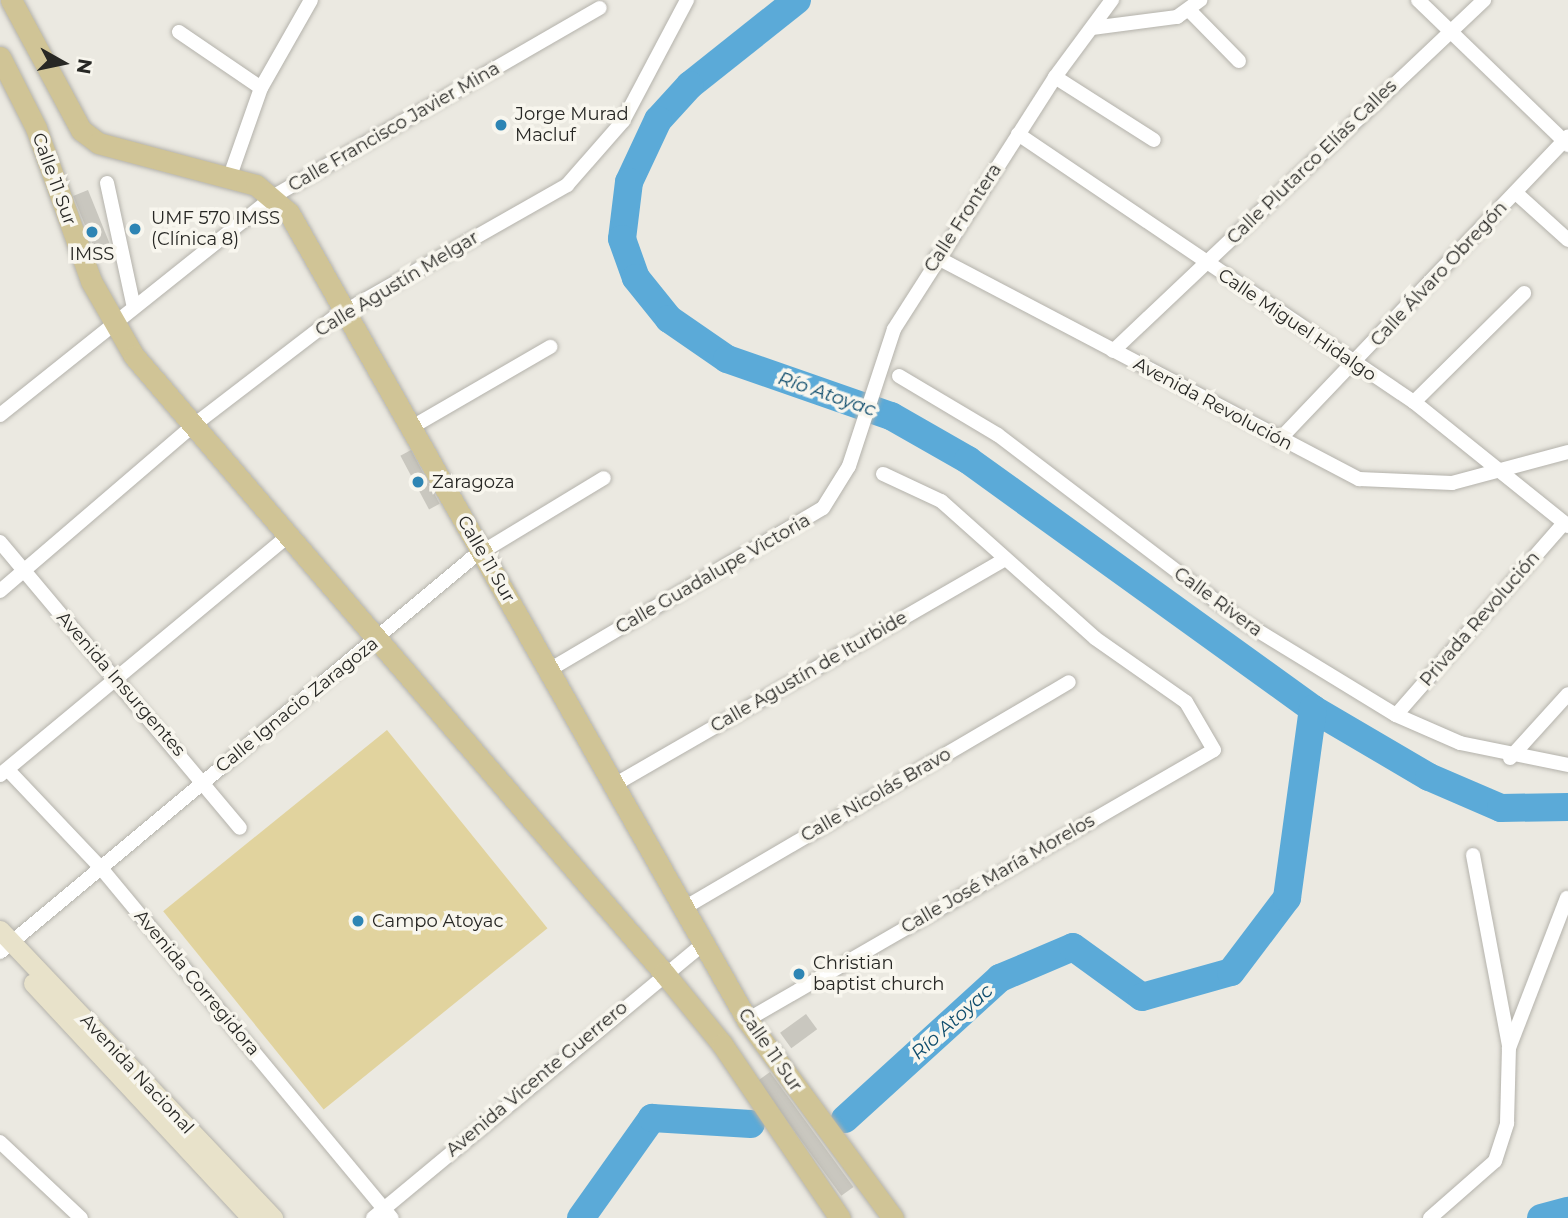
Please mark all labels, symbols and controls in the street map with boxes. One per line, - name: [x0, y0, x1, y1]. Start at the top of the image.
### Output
- north arrow: [28, 28, 98, 98]
- text: N: [72, 57, 97, 76]
- street label: Calle Francisco Javier Mina: [285, 58, 503, 196]
- street label: Calle Plutarco Elías Calles: [1223, 75, 1401, 249]
- place label: Jorge Murad Macluf: [515, 104, 629, 146]
- marker: Jorge Murad Macluf: [493, 117, 509, 133]
- street label: Calle 11 Sur: [27, 130, 81, 228]
- street label: Calle Frontera: [920, 160, 1006, 276]
- street label: Calle Álvaro Obregón: [1366, 197, 1512, 351]
- place label: UMF 570 IMSS (Clínica 8): [151, 208, 280, 250]
- marker: UMF 570 IMSS (Clínica 8): [125, 219, 145, 239]
- marker: IMSS: [84, 224, 100, 240]
- street label: Calle Agustín Melgar: [311, 227, 483, 341]
- place label: IMSS: [70, 243, 114, 265]
- street label: Calle Miguel Hidalgo: [1214, 264, 1380, 386]
- street label: Avenida Revolución: [1130, 353, 1296, 455]
- water label: Río Atoyac: [775, 367, 879, 421]
- place label: Zaragoza: [432, 471, 515, 493]
- marker: Zaragoza: [410, 474, 426, 490]
- street label: Calle Guadalupe Victoria: [612, 509, 814, 639]
- street label: Calle 11 Sur: [452, 512, 520, 606]
- street label: Privada Revolución: [1416, 547, 1544, 691]
- street label: Calle Rivera: [1170, 563, 1266, 641]
- street label: Avenida Insurgentes: [52, 607, 190, 761]
- street label: Calle Agustín de Iturbide: [707, 607, 911, 737]
- street label: Calle Ignacio Zaragoza: [211, 633, 383, 777]
- street label: Calle Nicolás Bravo: [797, 743, 955, 847]
- street label: Calle José María Morelos: [898, 810, 1098, 938]
- street label: Avenida Corregidora: [130, 906, 264, 1060]
- place label: Campo Atoyac: [372, 910, 504, 932]
- marker: Campo Atoyac: [350, 913, 366, 929]
- place label: Christian baptist church: [813, 953, 944, 996]
- marker: Christian baptist church: [791, 966, 807, 982]
- water label: Río Atoyac: [907, 979, 997, 1065]
- street label: Avenida Vicente Guerrero: [442, 997, 632, 1161]
- street label: Calle 11 Sur: [733, 1004, 807, 1096]
- street label: Avenida Nacional: [76, 1009, 198, 1139]

